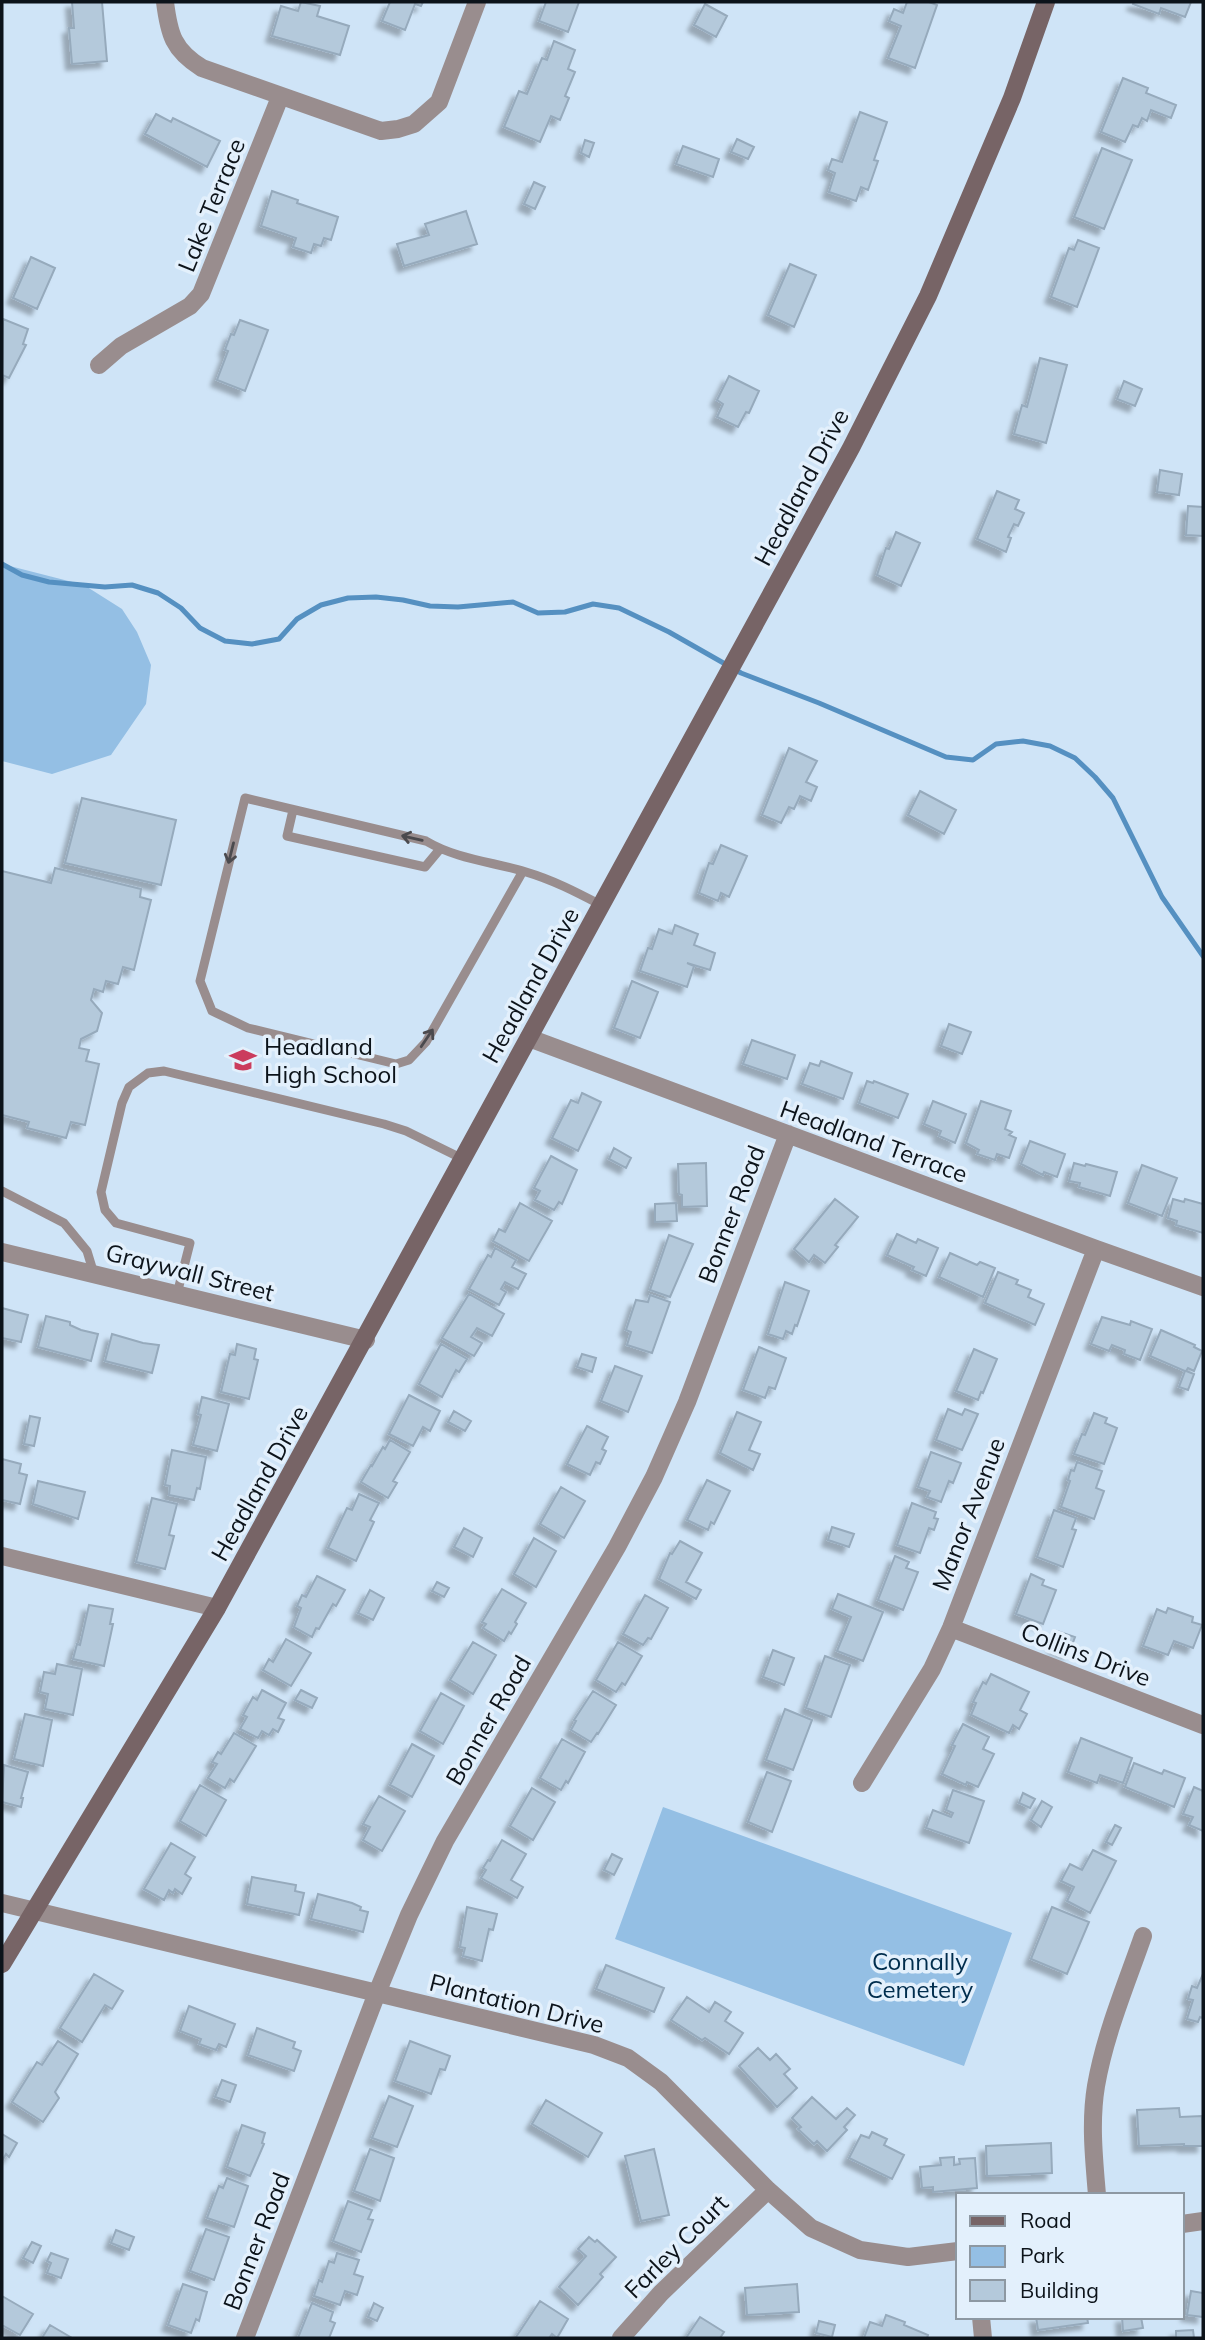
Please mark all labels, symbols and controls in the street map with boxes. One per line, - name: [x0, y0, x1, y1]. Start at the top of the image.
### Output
- street label: Lake Terrace: [171, 134, 251, 276]
- street label: Headland Drive: [747, 404, 855, 570]
- one-way arrow: [401, 831, 423, 844]
- one-way arrow: [224, 841, 237, 864]
- street label: Headland Drive: [475, 902, 585, 1068]
- one-way arrow: [420, 1029, 434, 1048]
- place label: Headland High School: [264, 1031, 397, 1089]
- school or university icon: Headland High School: [228, 1045, 258, 1075]
- street label: Headland Terrace: [776, 1093, 972, 1189]
- street label: Bonner Road: [691, 1141, 771, 1287]
- street label: Graywall Street: [103, 1237, 277, 1307]
- street label: Headland Drive: [204, 1400, 314, 1566]
- street label: Manor Avenue: [925, 1433, 1011, 1595]
- street label: Collins Drive: [1017, 1616, 1155, 1692]
- street label: Bonner Road: [439, 1650, 537, 1790]
- park label: Connally Cemetery: [867, 1946, 973, 2004]
- street label: Plantation Drive: [427, 1967, 607, 2039]
- street label: Bonner Road: [216, 2168, 296, 2314]
- street label: Farley Court: [618, 2188, 734, 2304]
- legend: [956, 2193, 1184, 2319]
- text: Road: [1020, 2207, 1071, 2233]
- text: Park: [1020, 2242, 1064, 2268]
- text: Building: [1020, 2277, 1099, 2303]

